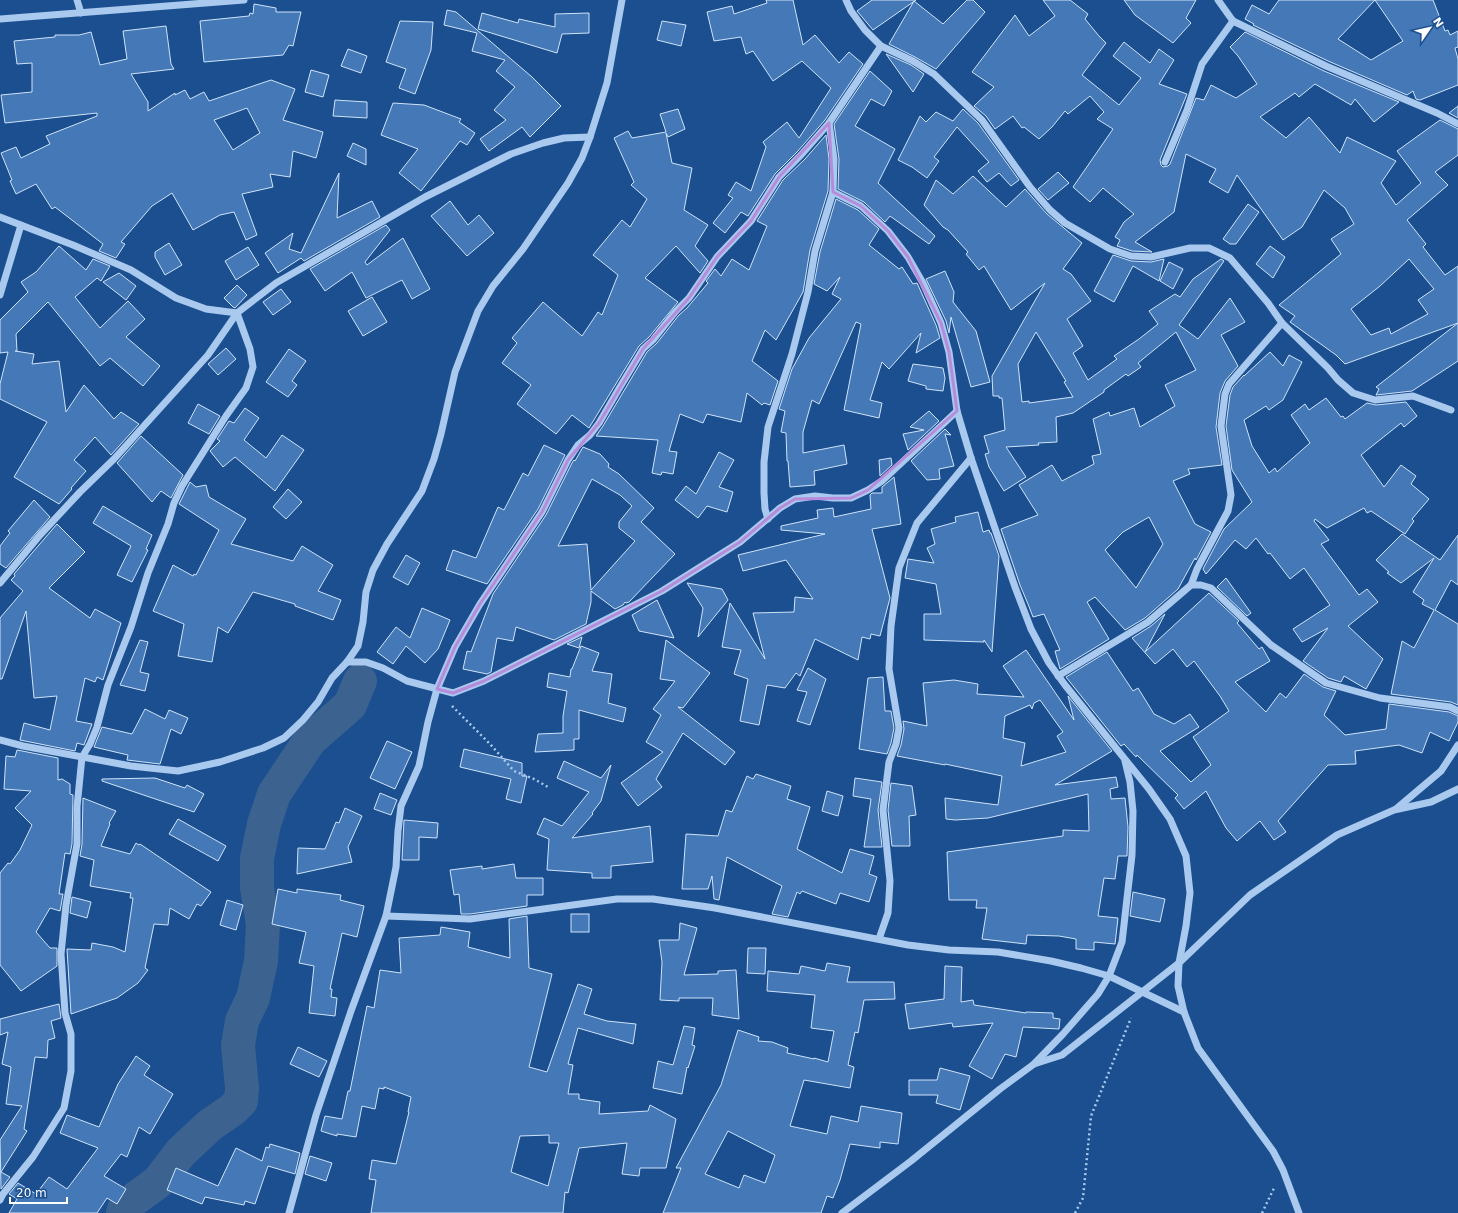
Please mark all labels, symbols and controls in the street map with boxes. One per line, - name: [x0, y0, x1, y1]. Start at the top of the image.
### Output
- north arrow: [1410, 8, 1450, 48]
- text: N: [1430, 15, 1446, 30]
- scale bar: [10, 1179, 67, 1205]
- text: 20 m: [16, 1186, 47, 1200]

